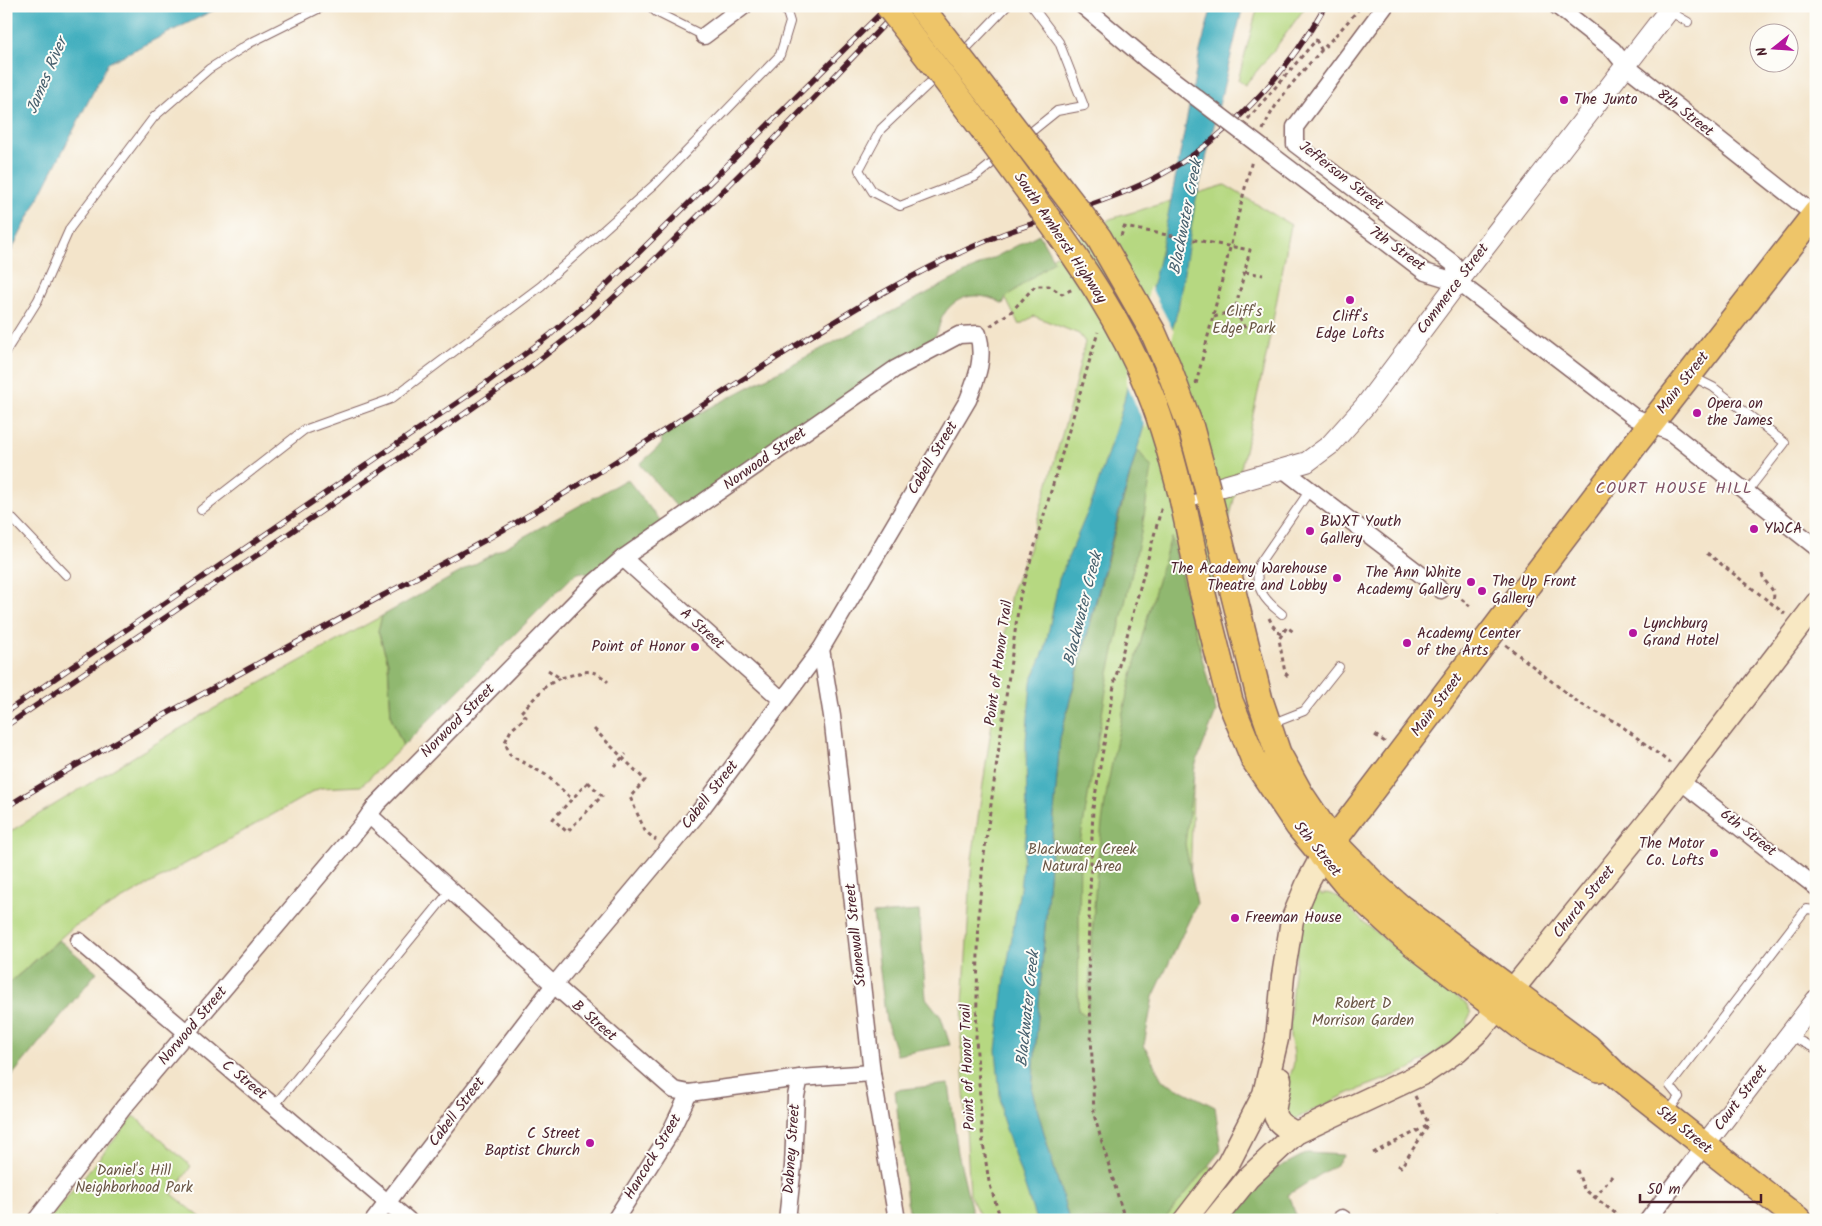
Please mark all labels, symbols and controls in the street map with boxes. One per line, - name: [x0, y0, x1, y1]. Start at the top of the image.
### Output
- north arrow: [1750, 22, 1800, 72]
- water label: James River: [20, 31, 76, 118]
- text: N: [1751, 44, 1774, 59]
- street label: 8th Street: [1651, 83, 1719, 143]
- place label: The Junto: [1574, 88, 1638, 112]
- marker: The Junto: [1558, 94, 1570, 106]
- street label: Jefferson Street: [1293, 135, 1389, 217]
- water label: Blackwater Creek: [1163, 155, 1210, 277]
- street label: South Amherst Highway: [1007, 168, 1113, 309]
- street label: 7th Street: [1364, 220, 1430, 278]
- street label: Commerce Street: [1411, 238, 1495, 340]
- marker: Cliff's Edge Lofts: [1344, 294, 1356, 306]
- park label: Cliff's Edge Park: [1212, 300, 1277, 341]
- place label: Cliff's Edge Lofts: [1316, 305, 1385, 346]
- street label: Main Street: [1651, 346, 1716, 420]
- place label: Opera on the James: [1707, 392, 1773, 433]
- marker: Opera on the James: [1691, 407, 1703, 419]
- street label: Cabell Street: [902, 416, 965, 499]
- street label: Norwood Street: [718, 421, 812, 497]
- district label: COURT HOUSE HILL: [1596, 476, 1752, 501]
- place label: BWXT Youth Gallery: [1320, 510, 1401, 551]
- place label: YWCA: [1764, 517, 1802, 541]
- marker: YWCA: [1748, 523, 1760, 535]
- marker: BWXT Youth Gallery: [1304, 525, 1316, 537]
- water label: Blackwater Creek: [1057, 547, 1110, 668]
- place label: The Academy Warehouse Theatre and Lobby: [1170, 557, 1328, 598]
- place label: The Ann White Academy Gallery: [1357, 561, 1462, 602]
- place label: The Up Front Gallery: [1492, 570, 1577, 611]
- marker: The Academy Warehouse Theatre and Lobby: [1331, 572, 1343, 584]
- marker: The Ann White Academy Gallery: [1465, 576, 1477, 588]
- marker: The Up Front Gallery: [1476, 585, 1488, 597]
- street label: Point of Honor Trail: [978, 598, 1020, 727]
- street label: A Street: [674, 602, 730, 656]
- place label: Lynchburg Grand Hotel: [1643, 612, 1719, 653]
- place label: Academy Center of the Arts: [1417, 622, 1521, 663]
- marker: Lynchburg Grand Hotel: [1627, 627, 1639, 639]
- place label: Point of Honor: [592, 635, 686, 659]
- marker: Academy Center of the Arts: [1401, 637, 1413, 649]
- marker: Point of Honor: [689, 641, 701, 653]
- street label: Main Street: [1405, 668, 1469, 742]
- street label: Norwood Street: [415, 678, 501, 764]
- street label: Cabell Street: [675, 755, 745, 835]
- street label: 6th Street: [1715, 803, 1782, 863]
- street label: 5th Street: [1287, 816, 1347, 882]
- place label: The Motor Co. Lofts: [1639, 832, 1705, 873]
- park label: Blackwater Creek Natural Area: [1027, 838, 1138, 879]
- marker: The Motor Co. Lofts: [1708, 847, 1720, 859]
- street label: Church Street: [1547, 860, 1621, 944]
- street label: Stonewall Street: [839, 882, 873, 988]
- place label: Freeman House: [1245, 906, 1342, 930]
- marker: Freeman House: [1229, 912, 1241, 924]
- water label: Blackwater Creek: [1009, 947, 1047, 1068]
- street label: Norwood Street: [153, 981, 234, 1071]
- park label: Robert D Morrison Garden: [1312, 992, 1414, 1033]
- street label: B Street: [566, 994, 622, 1048]
- street label: Point of Honor Trail: [954, 1003, 982, 1131]
- street label: C Street: [216, 1054, 272, 1106]
- street label: Court Street: [1708, 1060, 1774, 1136]
- street label: Cabell Street: [423, 1072, 491, 1152]
- street label: 5th Street: [1651, 1100, 1717, 1160]
- street label: Dabney Street: [777, 1103, 807, 1195]
- street label: Hancock Street: [618, 1109, 688, 1204]
- place label: C Street Baptist Church: [485, 1122, 580, 1163]
- marker: C Street Baptist Church: [584, 1137, 596, 1149]
- park label: Daniel's Hill Neighborhood Park: [75, 1159, 194, 1200]
- scale bar: [1640, 1171, 1761, 1203]
- text: 50 m: [1647, 1178, 1681, 1202]

